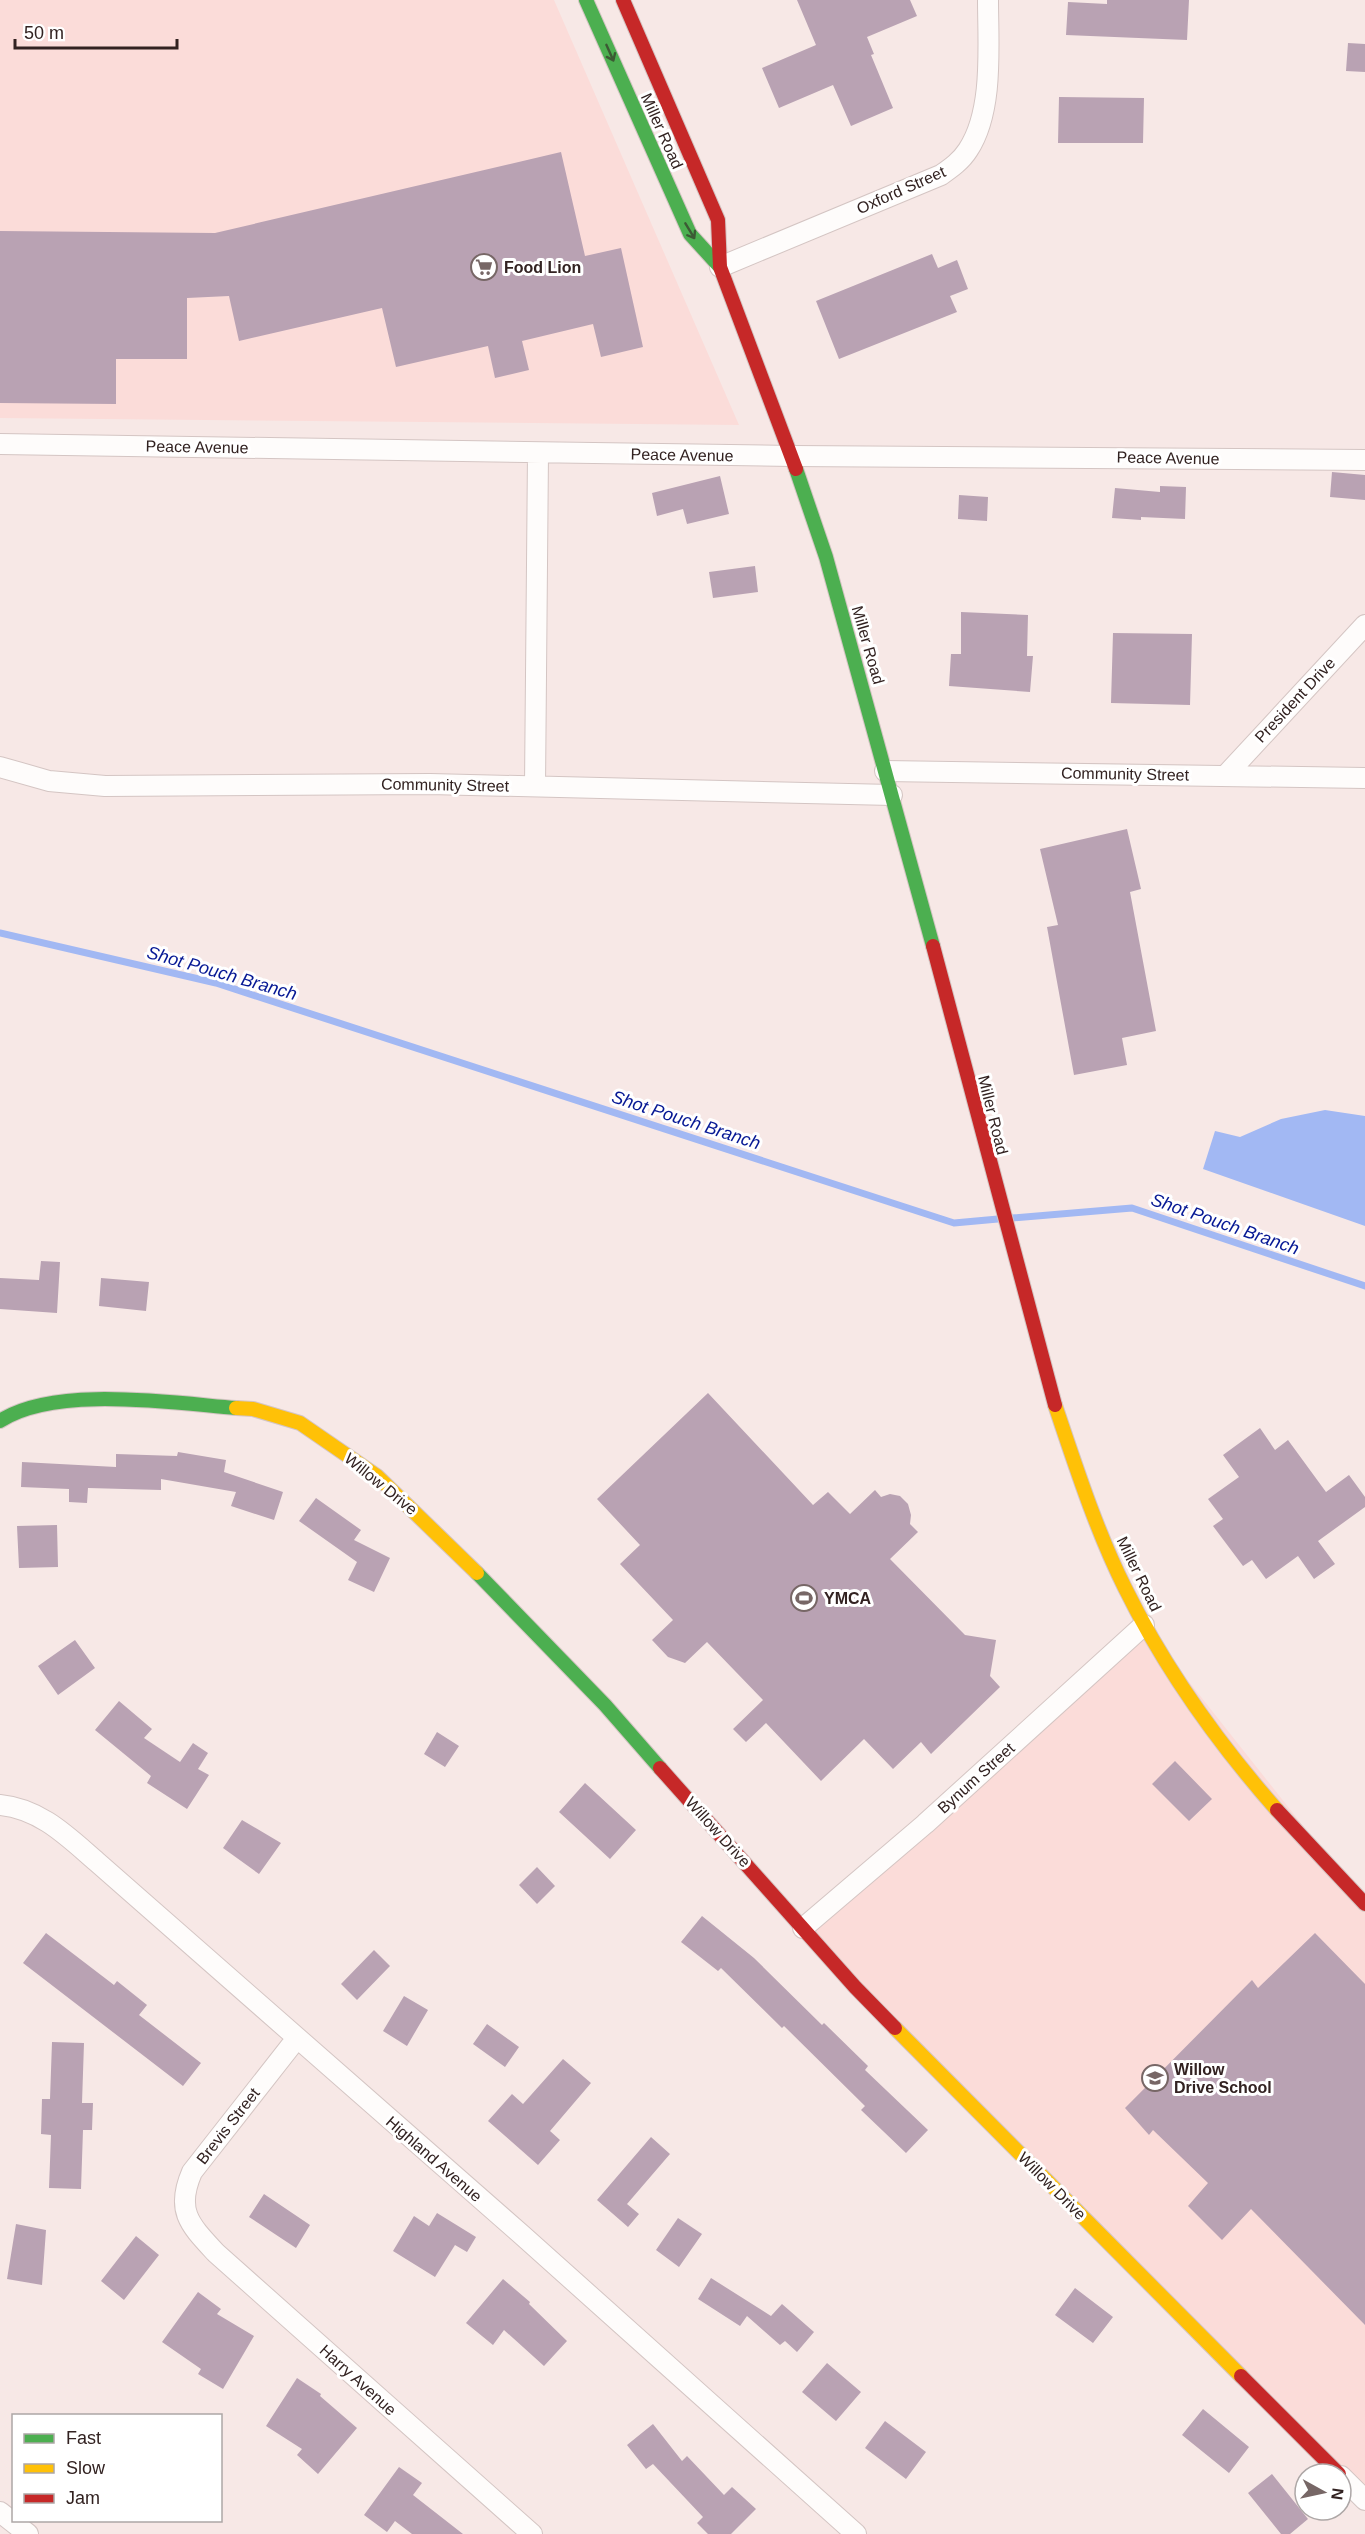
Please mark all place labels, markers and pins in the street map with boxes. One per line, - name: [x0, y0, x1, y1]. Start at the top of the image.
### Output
- supermarket icon: Food Lion: [469, 252, 499, 282]
- place label: Food Lion: [504, 259, 581, 276]
- sports icon: YMCA: [789, 1583, 819, 1613]
- place label: YMCA: [824, 1590, 872, 1607]
- place label: Willow Drive School: [1174, 2061, 1272, 2096]
- school or university icon: Willow Drive School: [1140, 2063, 1170, 2093]

